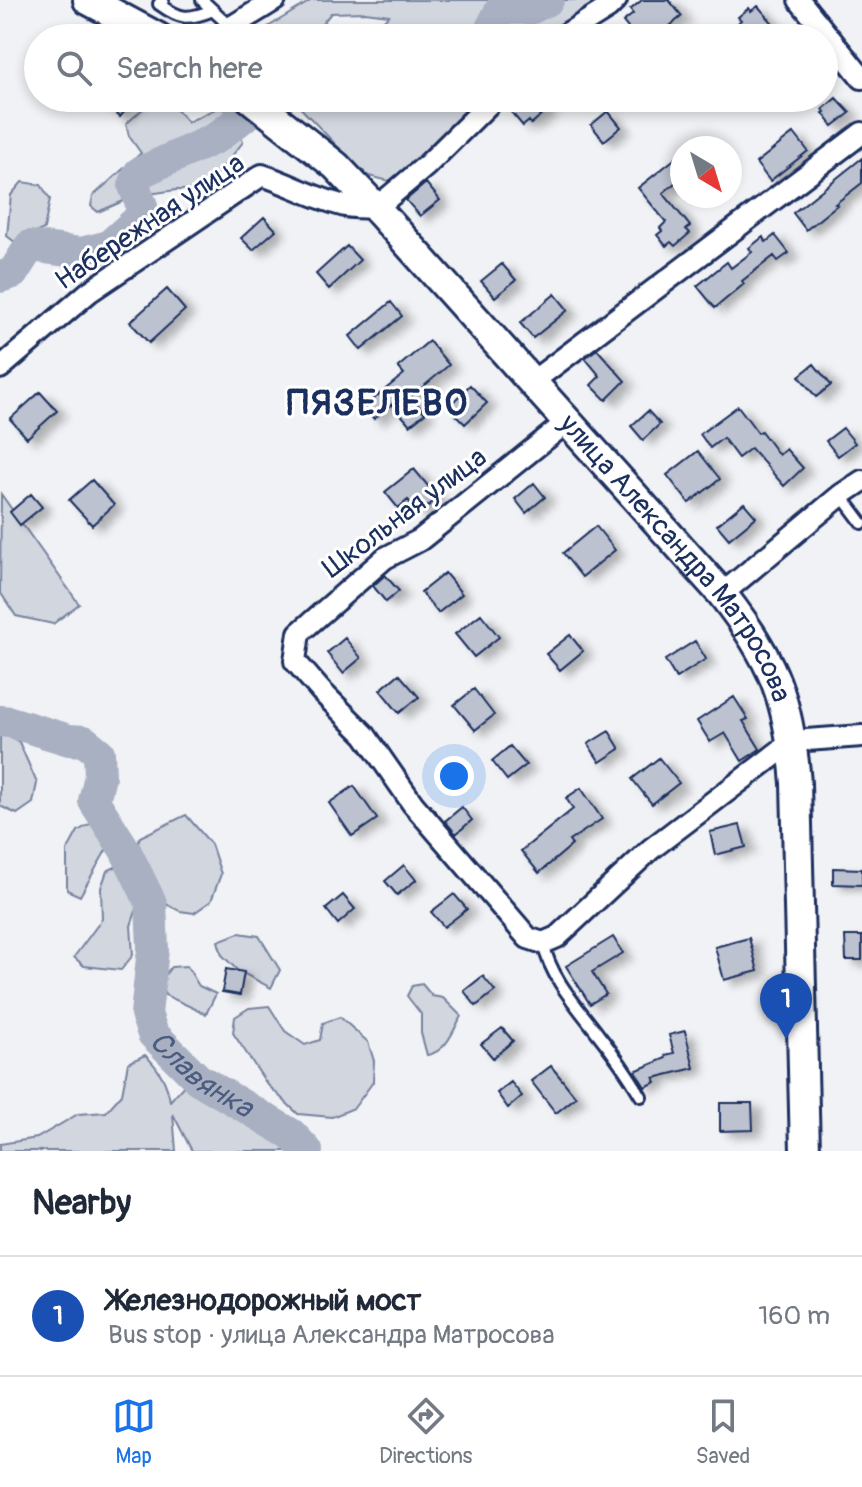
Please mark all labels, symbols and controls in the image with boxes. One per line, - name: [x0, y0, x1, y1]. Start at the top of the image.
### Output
- search box: [24, 24, 838, 112]
- icon: search: [52, 46, 96, 90]
- text: Search here: [116, 50, 263, 87]
- north arrow: [670, 136, 742, 208]
- street label: Набережная улица: [49, 146, 251, 298]
- district label: ПЯЗЕЛЕВО: [287, 381, 469, 426]
- street label: улица Александра Матросова: [551, 406, 799, 706]
- street label: Школьная улица: [316, 440, 494, 586]
- your location: [434, 756, 474, 796]
- pin: 1: [760, 973, 812, 1039]
- water label: Славянка: [142, 1023, 262, 1127]
- text: Nearby: [32, 1182, 131, 1225]
- text: Железнодорожный мост: [108, 1282, 421, 1319]
- text: 1: [53, 1300, 63, 1332]
- text: 160 m: [758, 1300, 830, 1332]
- text: Bus stop · улица Александра Матросова: [108, 1319, 555, 1351]
- tab: Map: [112, 1394, 156, 1470]
- tab: Directions: [379, 1394, 472, 1470]
- tab: Saved: [696, 1394, 750, 1470]

